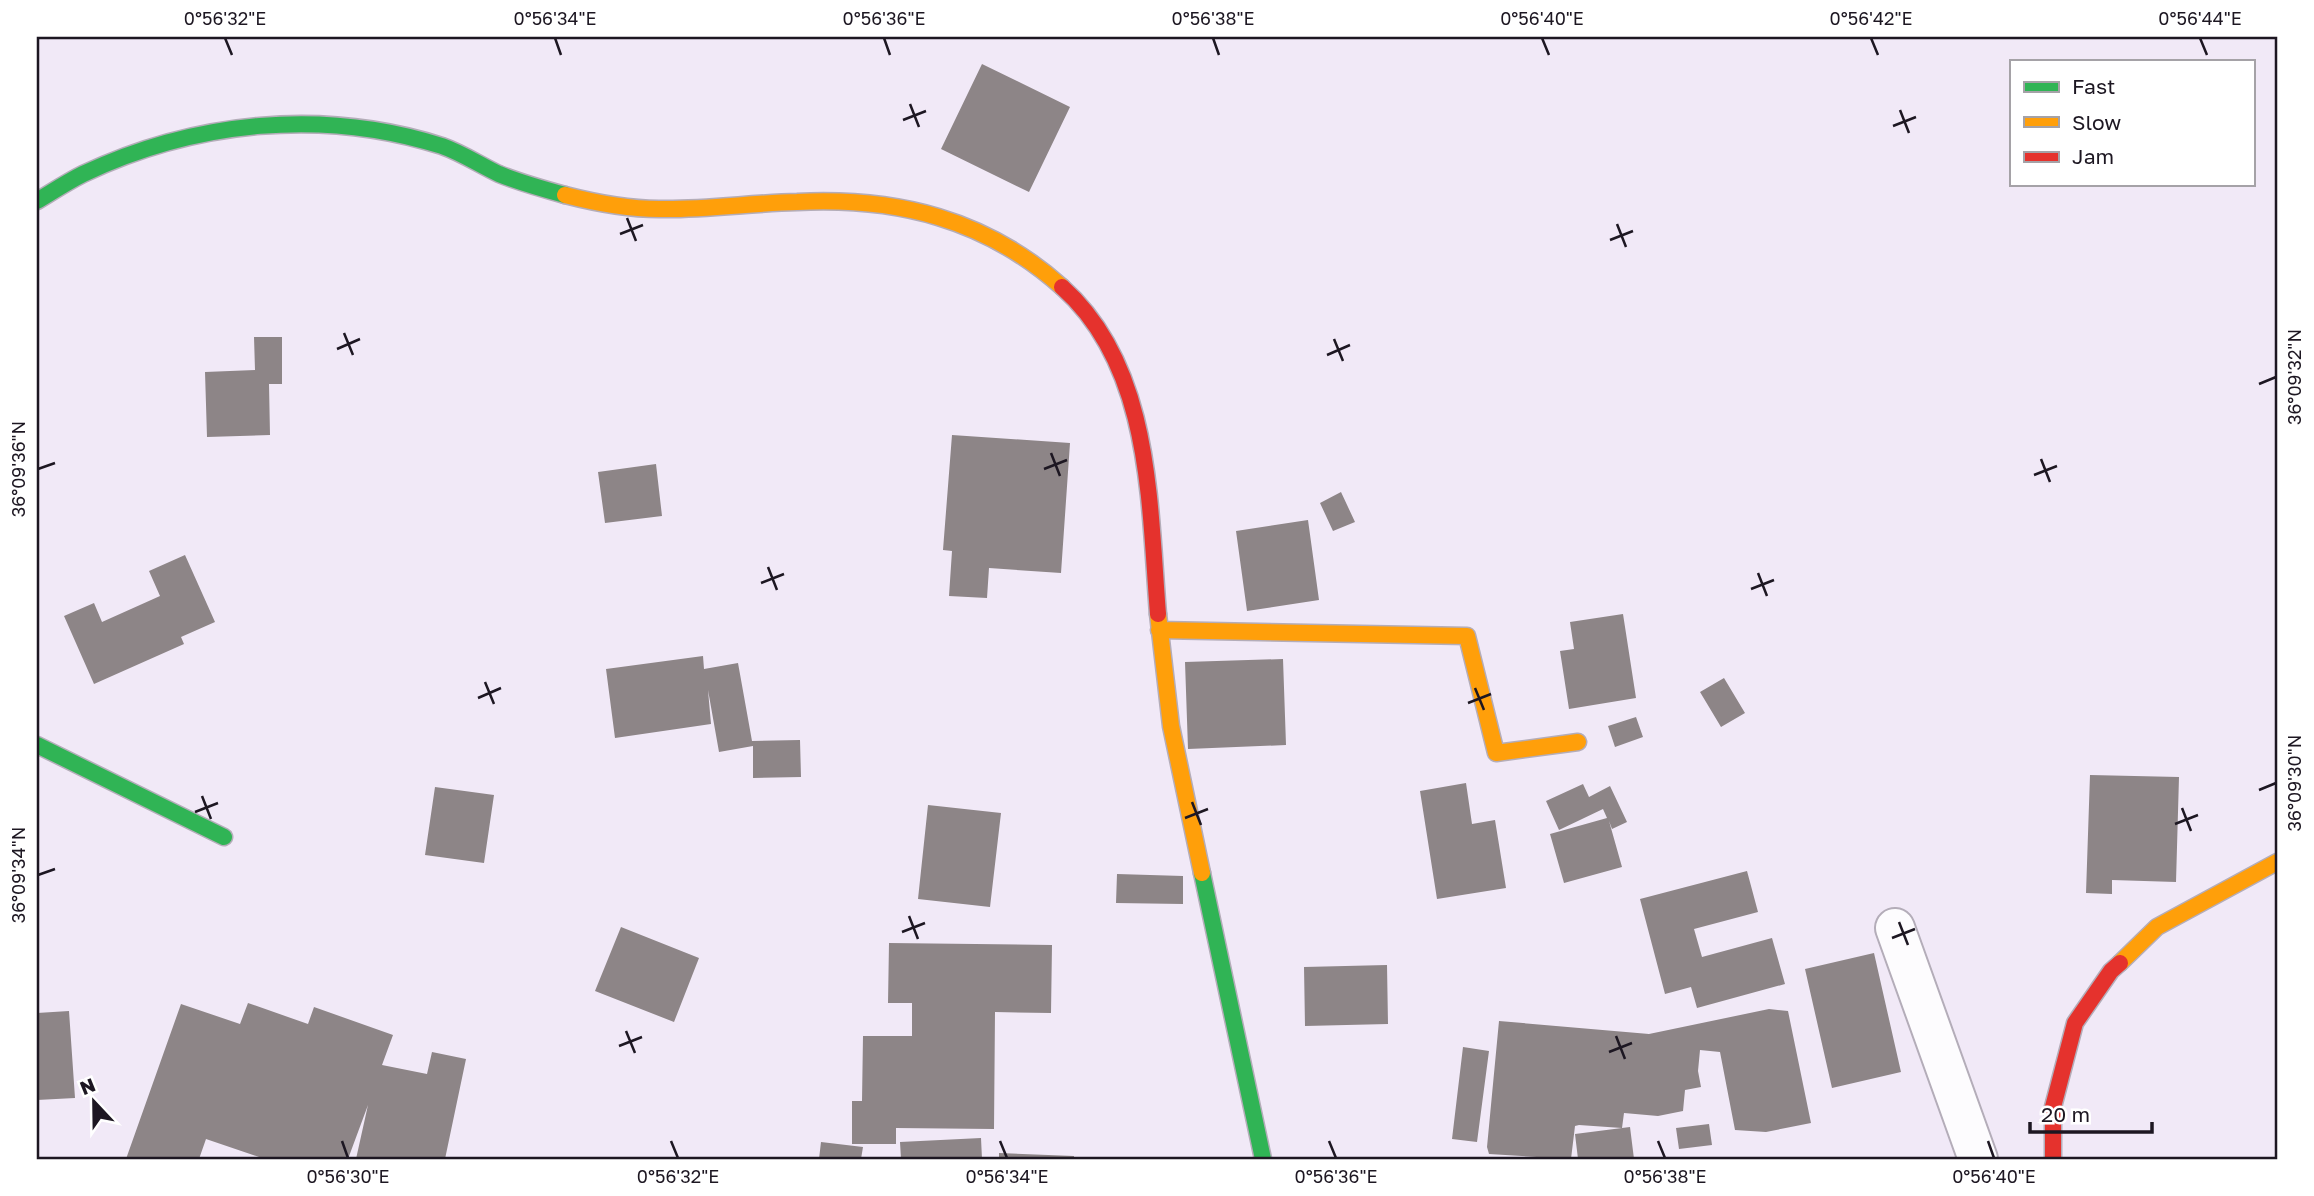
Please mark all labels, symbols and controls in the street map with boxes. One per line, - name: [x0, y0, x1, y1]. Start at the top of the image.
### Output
- text: 0°56'32"E: [184, 7, 266, 29]
- text: 0°56'34"E: [514, 7, 596, 29]
- text: 0°56'36"E: [843, 7, 925, 29]
- text: 0°56'38"E: [1172, 7, 1254, 29]
- text: 0°56'40"E: [1500, 7, 1584, 29]
- text: 0°56'42"E: [1830, 7, 1912, 29]
- text: 0°56'44"E: [2158, 7, 2242, 29]
- legend: [2010, 60, 2254, 186]
- text: Fast: [2072, 73, 2115, 99]
- text: Slow: [2072, 109, 2121, 135]
- text: Jam: [2072, 143, 2114, 169]
- text: 36°09'32"N: [2283, 329, 2305, 425]
- text: 36°09'36"N: [7, 421, 29, 517]
- text: 36°09'30"N: [2283, 735, 2305, 831]
- text: 36°09'34"N: [7, 827, 29, 923]
- north arrow: [60, 1066, 130, 1136]
- text: N: [76, 1072, 98, 1099]
- scale bar: [2030, 1091, 2153, 1135]
- text: 20 m: [2041, 1101, 2090, 1127]
- text: 0°56'30"E: [306, 1165, 390, 1187]
- text: 0°56'32"E: [637, 1165, 719, 1187]
- text: 0°56'34"E: [966, 1165, 1048, 1187]
- text: 0°56'36"E: [1295, 1165, 1377, 1187]
- text: 0°56'38"E: [1624, 1165, 1706, 1187]
- text: 0°56'40"E: [1952, 1165, 2036, 1187]

